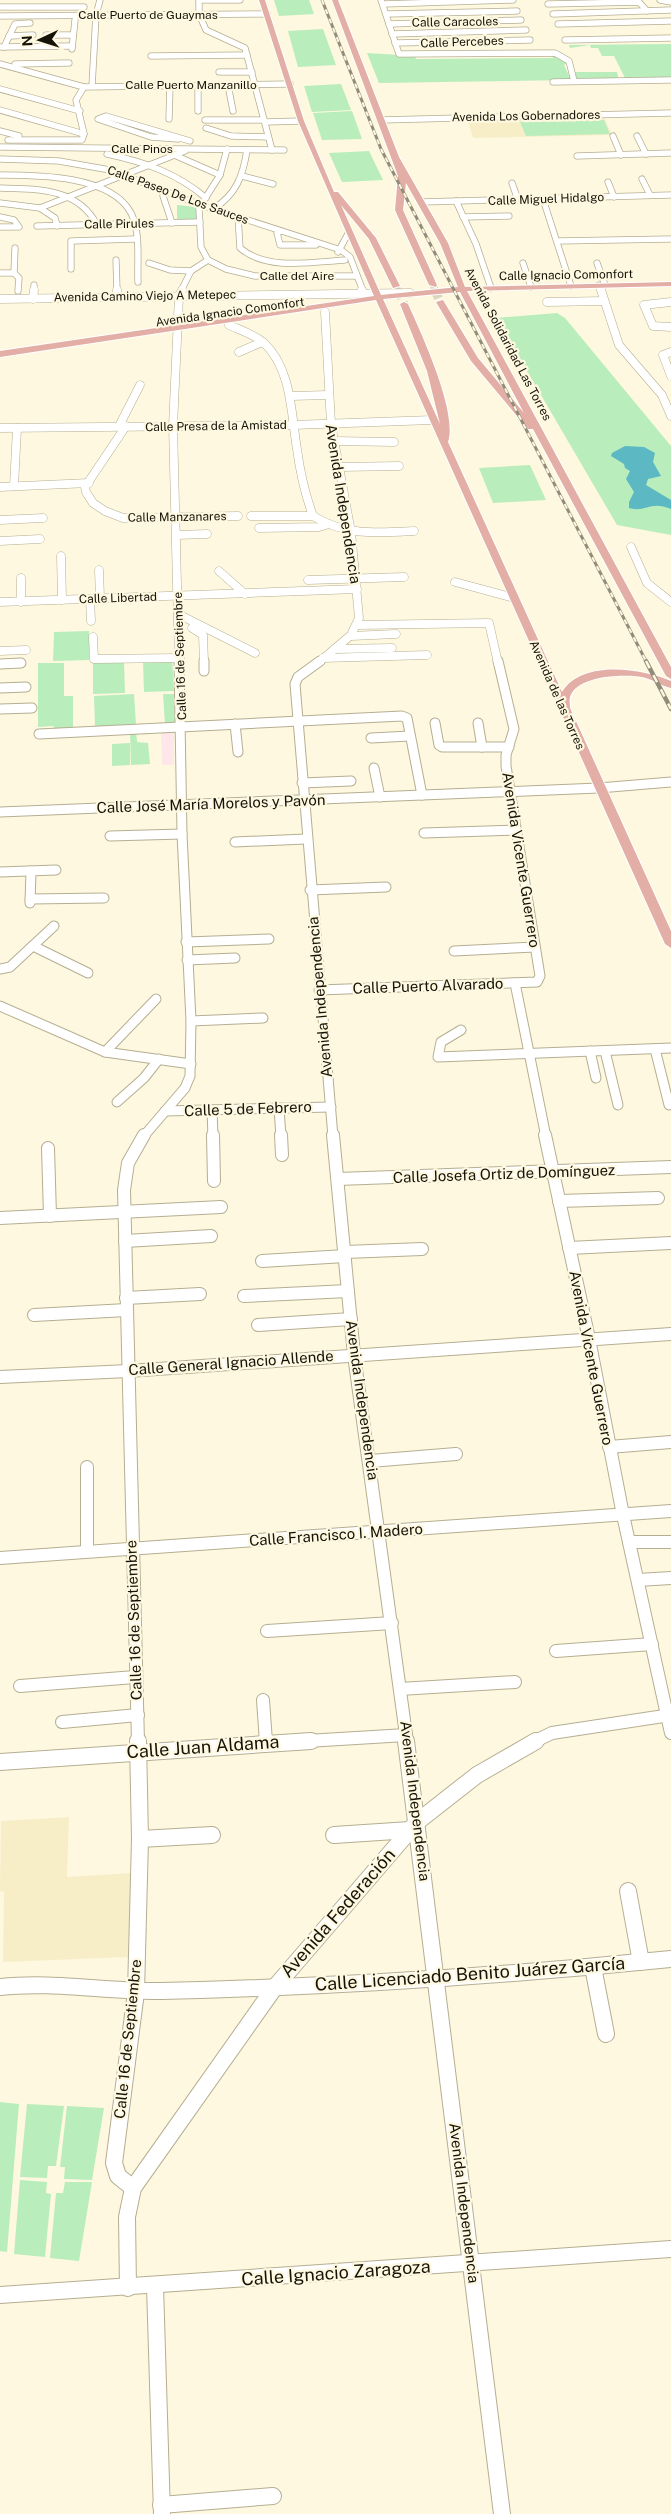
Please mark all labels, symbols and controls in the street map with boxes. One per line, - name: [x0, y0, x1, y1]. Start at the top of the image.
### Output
- street label: Calle Puerto de Guaymas: [78, 8, 218, 22]
- street label: Calle Caracoles: [412, 14, 498, 30]
- north arrow: [15, 15, 65, 65]
- street label: Calle Percebes: [420, 34, 504, 50]
- text: N: [19, 35, 35, 47]
- street label: Calle Puerto Manzanillo: [125, 78, 257, 92]
- street label: Avenida Los Gobernadores: [452, 108, 600, 124]
- street label: Calle Pinos: [111, 142, 173, 156]
- street label: Calle Paseo De Los Sauces: [106, 163, 250, 227]
- street label: Calle Miguel Hidalgo: [488, 190, 605, 208]
- street label: Calle Pirules: [84, 216, 154, 232]
- street label: Avenida Solidaridad Las Torres: [462, 265, 554, 423]
- street label: Calle Ignacio Comonfort: [499, 267, 634, 283]
- street label: Calle del Aire: [260, 269, 334, 283]
- street label: Avenida Camino Viejo A Metepec: [54, 287, 236, 305]
- street label: Avenida Ignacio Comonfort: [155, 295, 306, 329]
- street label: Calle Presa de la Amistad: [145, 418, 287, 434]
- street label: Avenida Independencia: [322, 423, 365, 585]
- street label: Calle Manzanares: [127, 509, 227, 525]
- street label: Calle Libertad: [79, 590, 157, 606]
- street label: Calle 16 de Septiembre: [171, 591, 189, 720]
- street label: Avenida de las Torres: [527, 638, 587, 752]
- street label: Avenida Vicente Guerrero: [499, 771, 544, 949]
- street label: Calle José María Morelos y Pavón: [96, 791, 326, 816]
- street label: Avenida Independencia: [304, 916, 335, 1078]
- street label: Calle Puerto Alvarado: [352, 974, 504, 997]
- street label: Calle 5 de Febrero: [184, 1098, 312, 1119]
- street label: Calle Josefa Ortiz de Domínguez: [393, 1161, 615, 1186]
- street label: Avenida Vicente Guerrero: [566, 1269, 617, 1447]
- street label: Avenida Independencia: [343, 1319, 382, 1481]
- street label: Calle General Ignacio Allende: [128, 1347, 334, 1378]
- street label: Calle Francisco I. Madero: [248, 1520, 424, 1549]
- street label: Calle 16 de Septiembre: [122, 1540, 145, 1700]
- street label: Avenida Independencia: [397, 1720, 434, 1882]
- street label: Calle Juan Aldama: [126, 1731, 280, 1762]
- street label: Avenida Federación: [276, 1844, 399, 1981]
- street label: Calle Licenciado Benito Juárez García: [314, 1952, 626, 1995]
- street label: Calle 16 de Septiembre: [111, 1958, 144, 2120]
- street label: Avenida Independencia: [446, 2122, 483, 2284]
- street label: Calle Ignacio Zaragoza: [241, 2255, 431, 2290]

